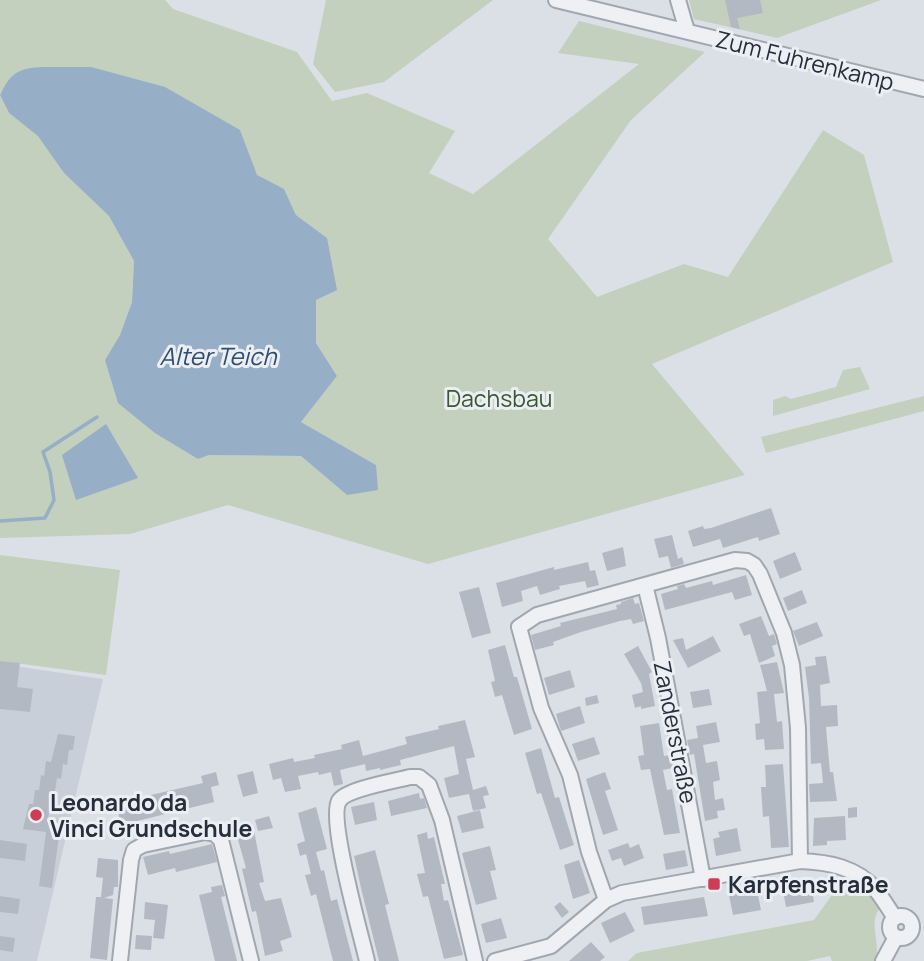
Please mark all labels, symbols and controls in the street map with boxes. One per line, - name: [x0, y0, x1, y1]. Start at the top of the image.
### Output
- street label: Zum Fuhrenkamp: [712, 22, 898, 98]
- water label: Alter Teich: [160, 339, 277, 372]
- park label: Dachsbau: [446, 382, 552, 414]
- street label: Zanderstraße: [647, 658, 705, 806]
- place label: Leonardo da Vinci Grundschule: [50, 786, 253, 844]
- marker: Leonardo da Vinci Grundschule: [28, 807, 44, 823]
- place label: Karpfenstraße: [728, 868, 889, 900]
- marker: Karpfenstraße: [706, 876, 722, 892]

